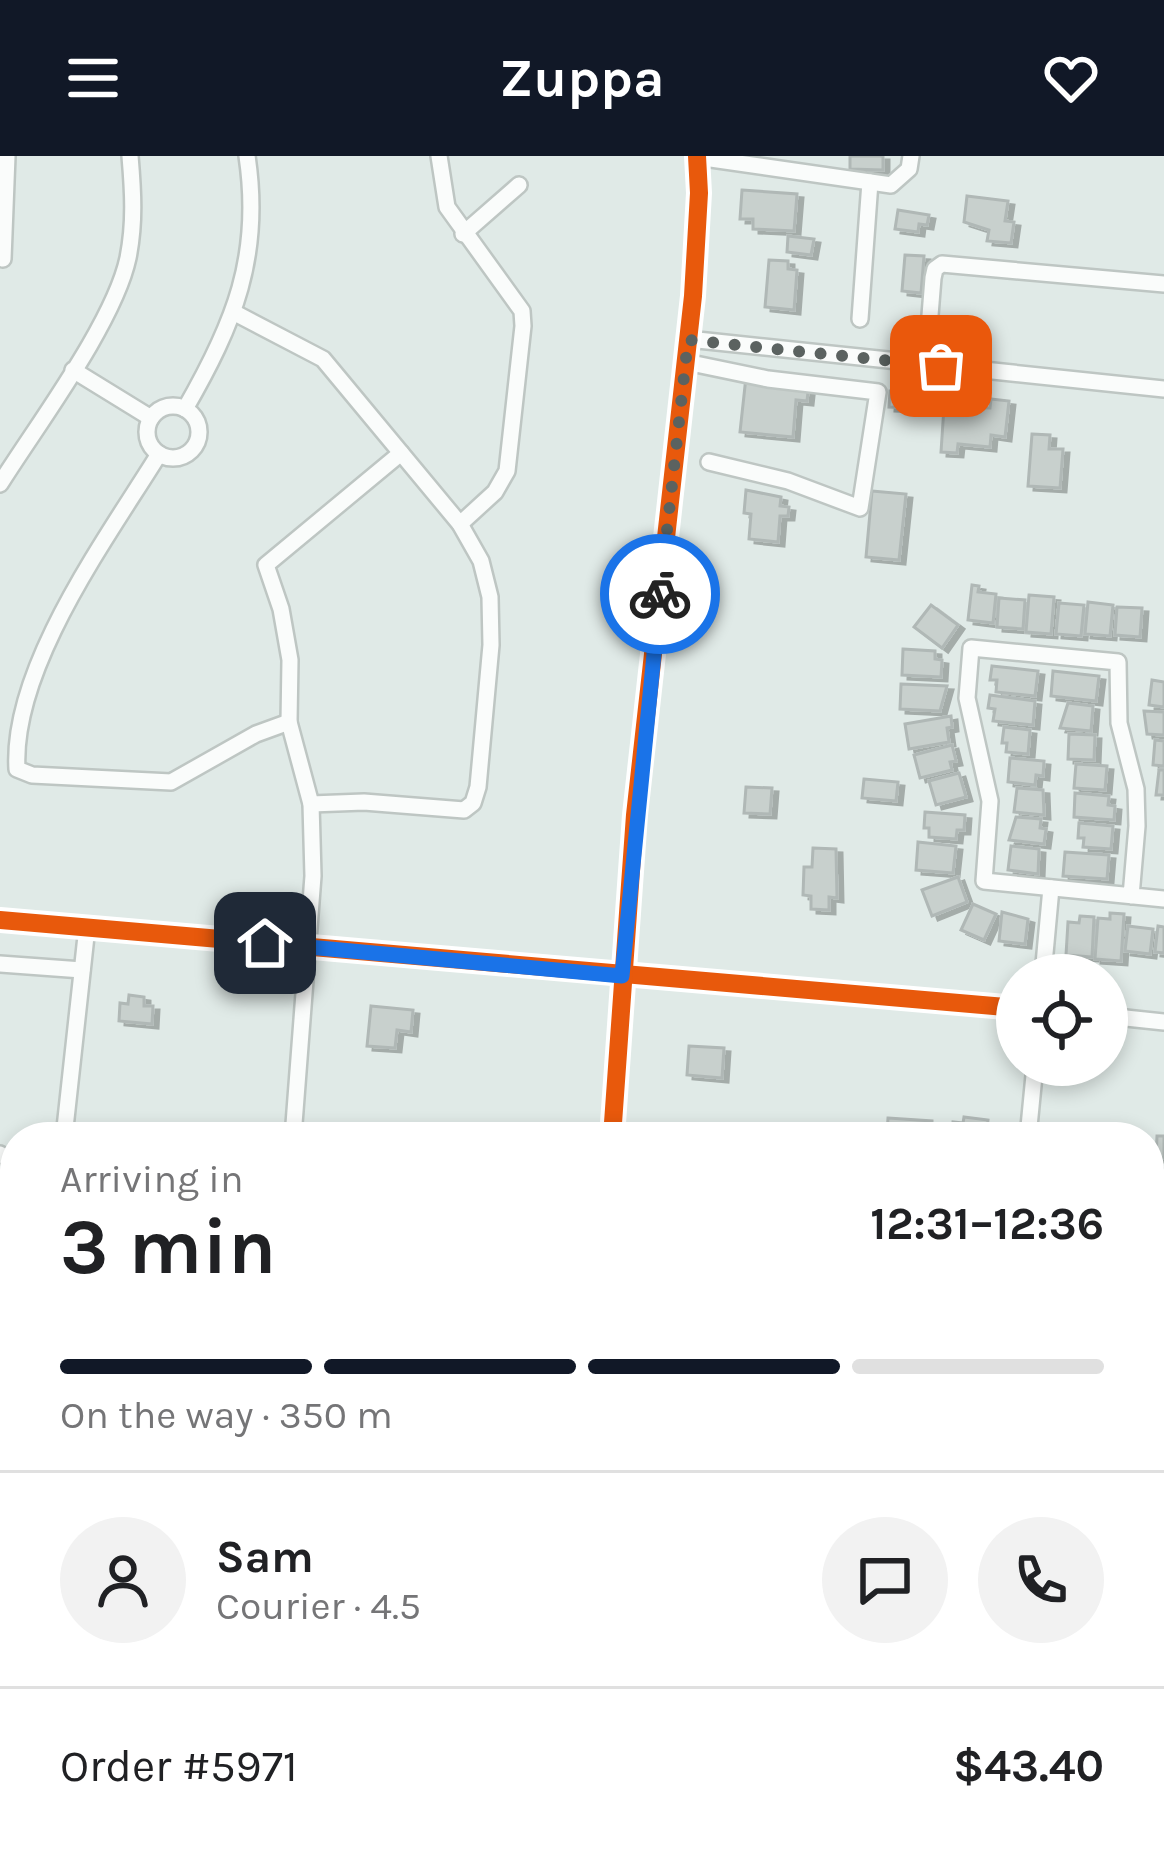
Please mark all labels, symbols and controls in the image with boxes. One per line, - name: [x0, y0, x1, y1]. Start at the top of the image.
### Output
- icon: menu: [60, 45, 126, 111]
- icon: heart: [1038, 45, 1104, 111]
- text: Zuppa: [499, 46, 665, 110]
- pin: [890, 315, 992, 417]
- icon: bag: [908, 333, 974, 399]
- courier: [600, 534, 720, 654]
- icon: bike: [627, 561, 693, 627]
- pin: [214, 892, 316, 994]
- icon: home: [232, 910, 298, 976]
- map controls: [996, 954, 1128, 1086]
- button: locate: [996, 954, 1128, 1086]
- text: Arriving in: [60, 1156, 243, 1202]
- text: 12:31–12:36: [870, 1198, 1104, 1250]
- text: 3 min: [60, 1201, 276, 1293]
- text: On the way · 350 m: [60, 1392, 393, 1438]
- button: person: [60, 1517, 186, 1643]
- button: chat: [822, 1517, 948, 1643]
- button: phone: [978, 1517, 1104, 1643]
- text: Sam: [216, 1531, 314, 1583]
- text: Courier · 4.5: [216, 1583, 421, 1629]
- text: Order #5971: [60, 1740, 298, 1792]
- text: $43.40: [953, 1740, 1104, 1792]

